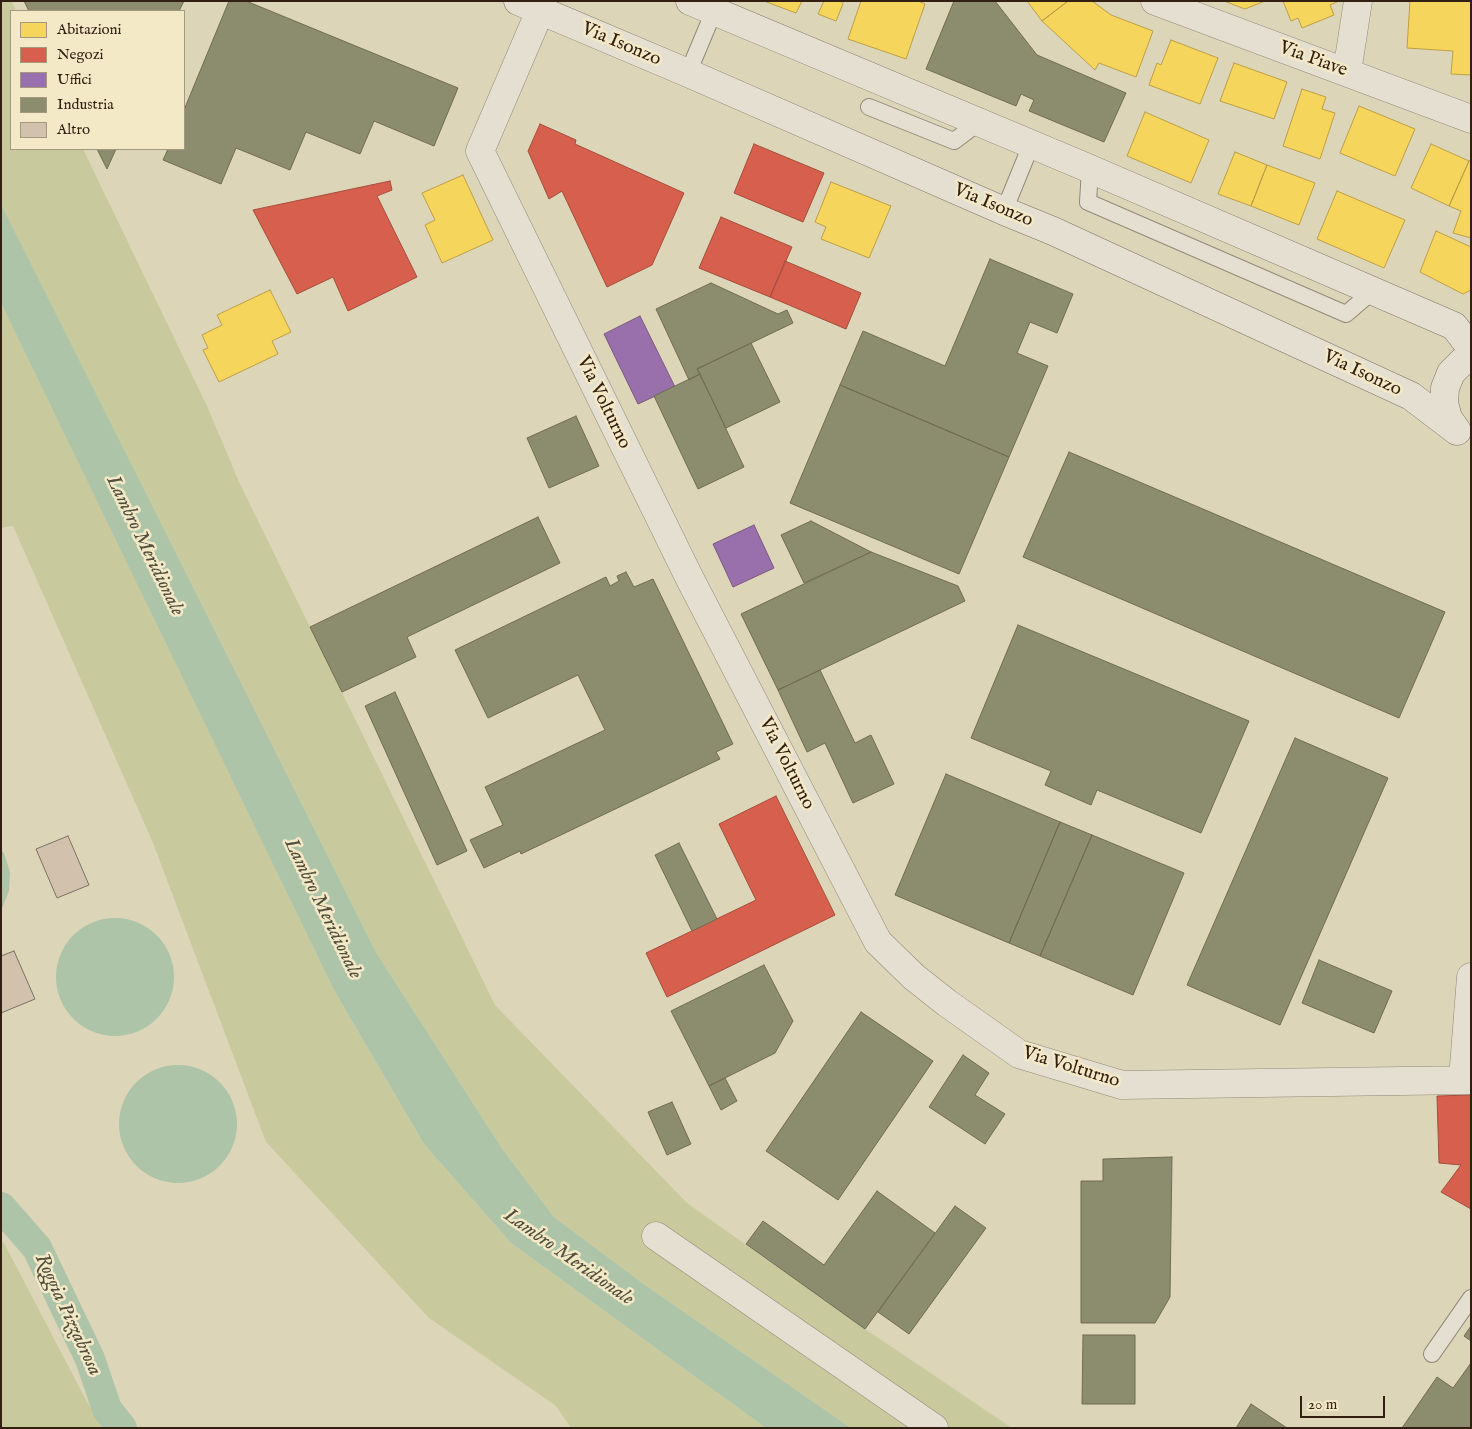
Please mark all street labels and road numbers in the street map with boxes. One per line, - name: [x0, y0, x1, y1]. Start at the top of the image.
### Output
- street label: Via Isonzo: [578, 18, 664, 72]
- street label: Via Piave: [1276, 37, 1350, 83]
- street label: Via Isonzo: [950, 179, 1036, 233]
- street label: Via Isonzo: [1319, 346, 1405, 402]
- street label: Via Volturno: [571, 353, 635, 453]
- street label: Via Volturno: [753, 714, 819, 814]
- street label: Via Volturno: [1020, 1042, 1122, 1094]

